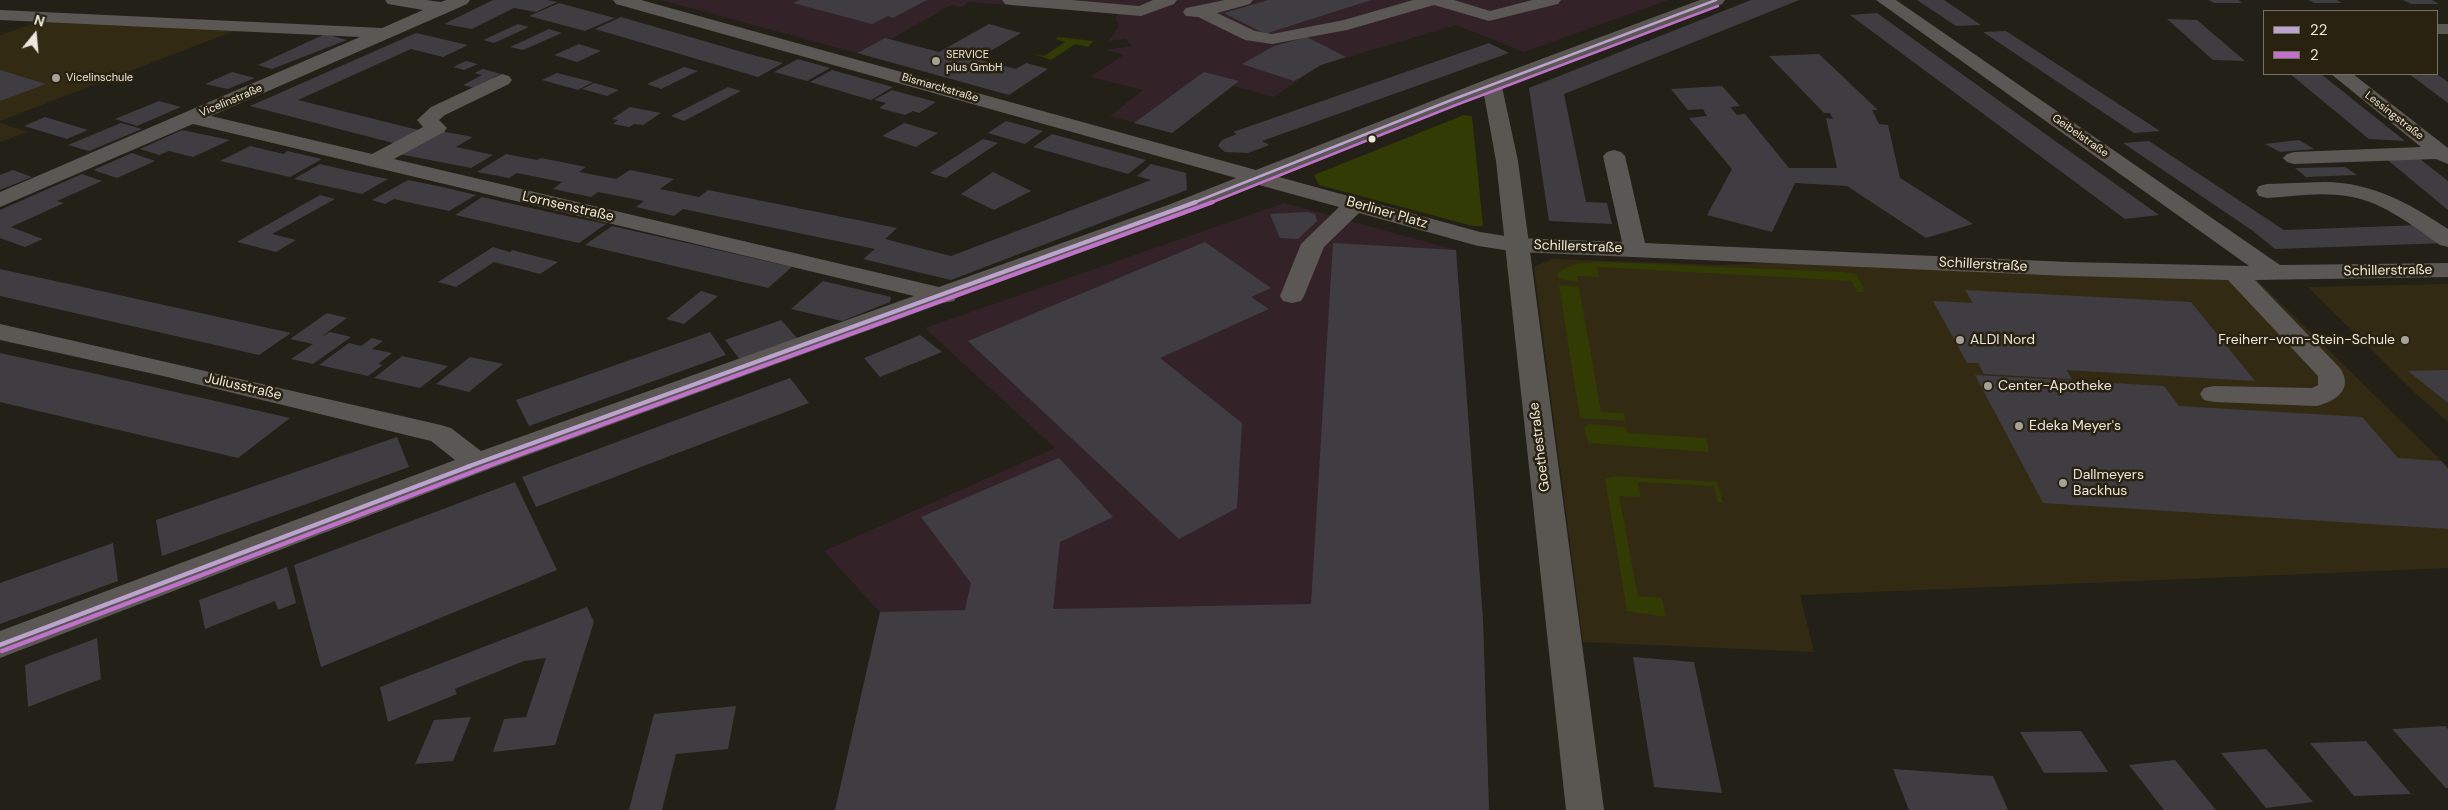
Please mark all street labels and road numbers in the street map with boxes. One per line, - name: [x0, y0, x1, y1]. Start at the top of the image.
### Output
- street label: Bismarckstraße: [900, 71, 980, 105]
- street label: Vicelinstraße: [198, 82, 264, 120]
- street label: Lessingstraße: [2362, 89, 2426, 143]
- street label: Geibelstraße: [2049, 112, 2111, 160]
- street label: Lornsenstraße: [520, 188, 616, 226]
- street label: Berliner Platz: [1345, 193, 1429, 233]
- street label: Schillerstraße: [1533, 237, 1623, 257]
- street label: Schillerstraße: [1938, 254, 2028, 276]
- street label: Schillerstraße: [2343, 262, 2433, 280]
- street label: Juliusstraße: [203, 370, 283, 404]
- street label: Goethestraße: [1526, 401, 1554, 493]

